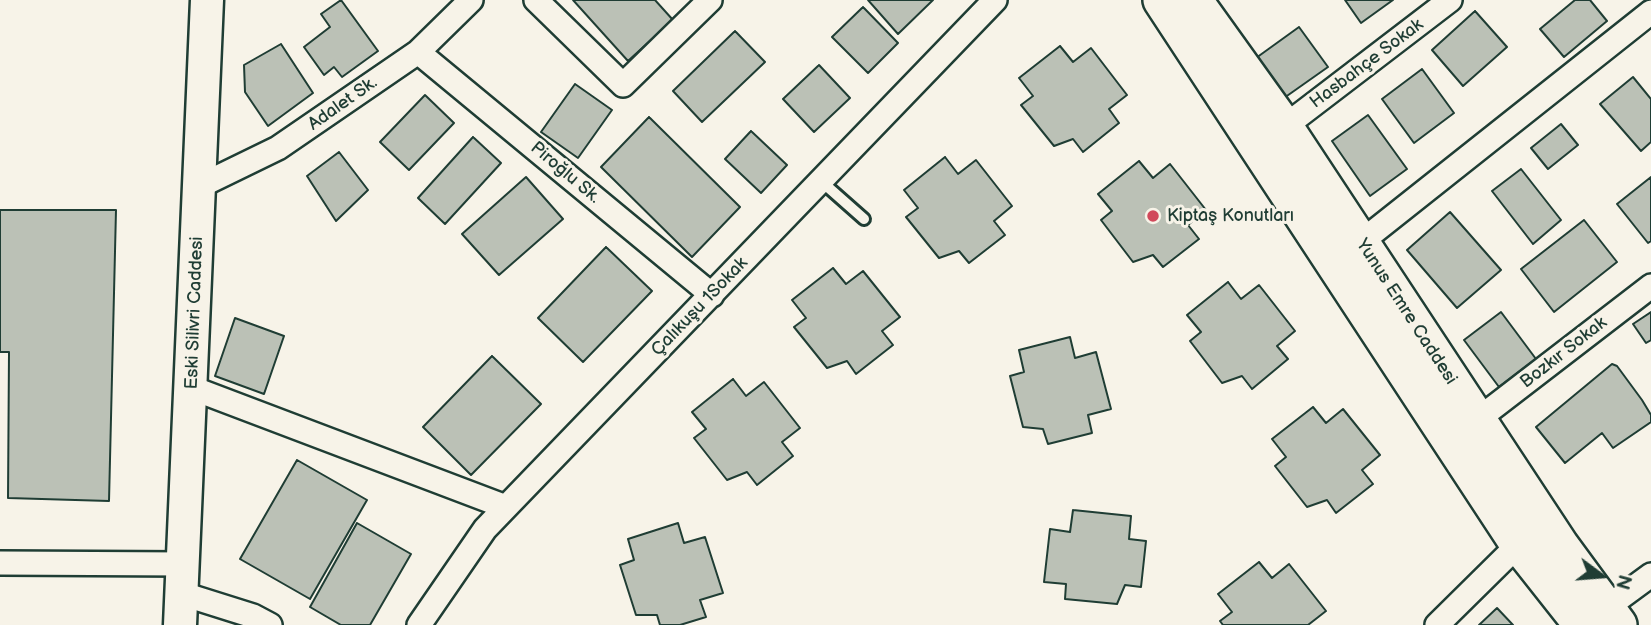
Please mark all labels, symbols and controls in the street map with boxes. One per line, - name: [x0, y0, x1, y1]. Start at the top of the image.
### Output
- street label: Hasbahçe Sokak: [1306, 14, 1428, 114]
- street label: Adalet Sk.: [304, 72, 382, 136]
- street label: Piroğlu Sk.: [526, 137, 604, 209]
- place label: Kiptaş Konutları: [1167, 205, 1294, 227]
- marker: Kiptaş Konutları: [1145, 208, 1161, 224]
- street label: Yunus Emre Caddesi: [1351, 235, 1461, 389]
- street label: Eski Silivri Caddesi: [182, 236, 208, 390]
- street label: Çalıkuşu 1Sokak: [647, 253, 753, 361]
- street label: Bozkır Sokak: [1516, 312, 1612, 394]
- north arrow: [1567, 541, 1637, 611]
- text: N: [1610, 572, 1636, 592]

